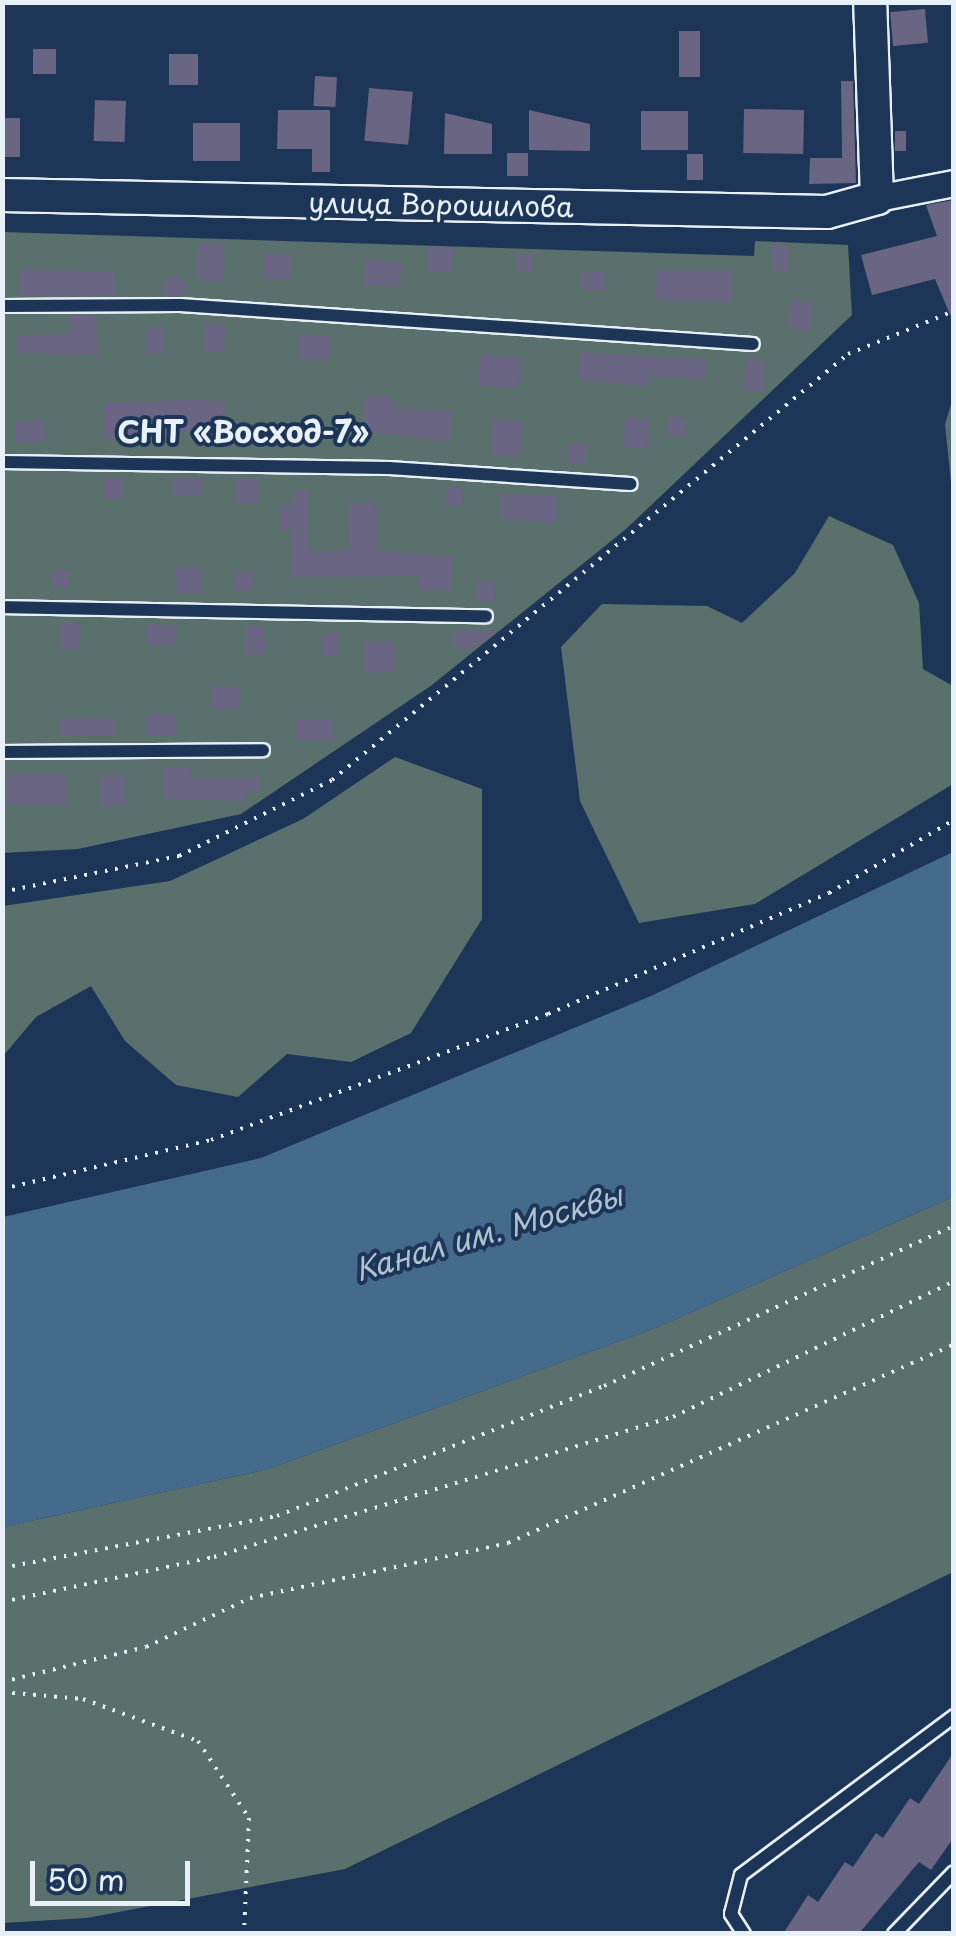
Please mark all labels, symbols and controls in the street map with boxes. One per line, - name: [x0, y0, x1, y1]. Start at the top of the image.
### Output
- street label: улица Ворошилова: [307, 185, 575, 223]
- district label: СНТ «Восход-7»: [117, 413, 369, 449]
- water label: Канал им. Москвы: [350, 1176, 626, 1288]
- scale bar: [35, 1841, 195, 1903]
- text: 50 m: [47, 1856, 125, 1901]

